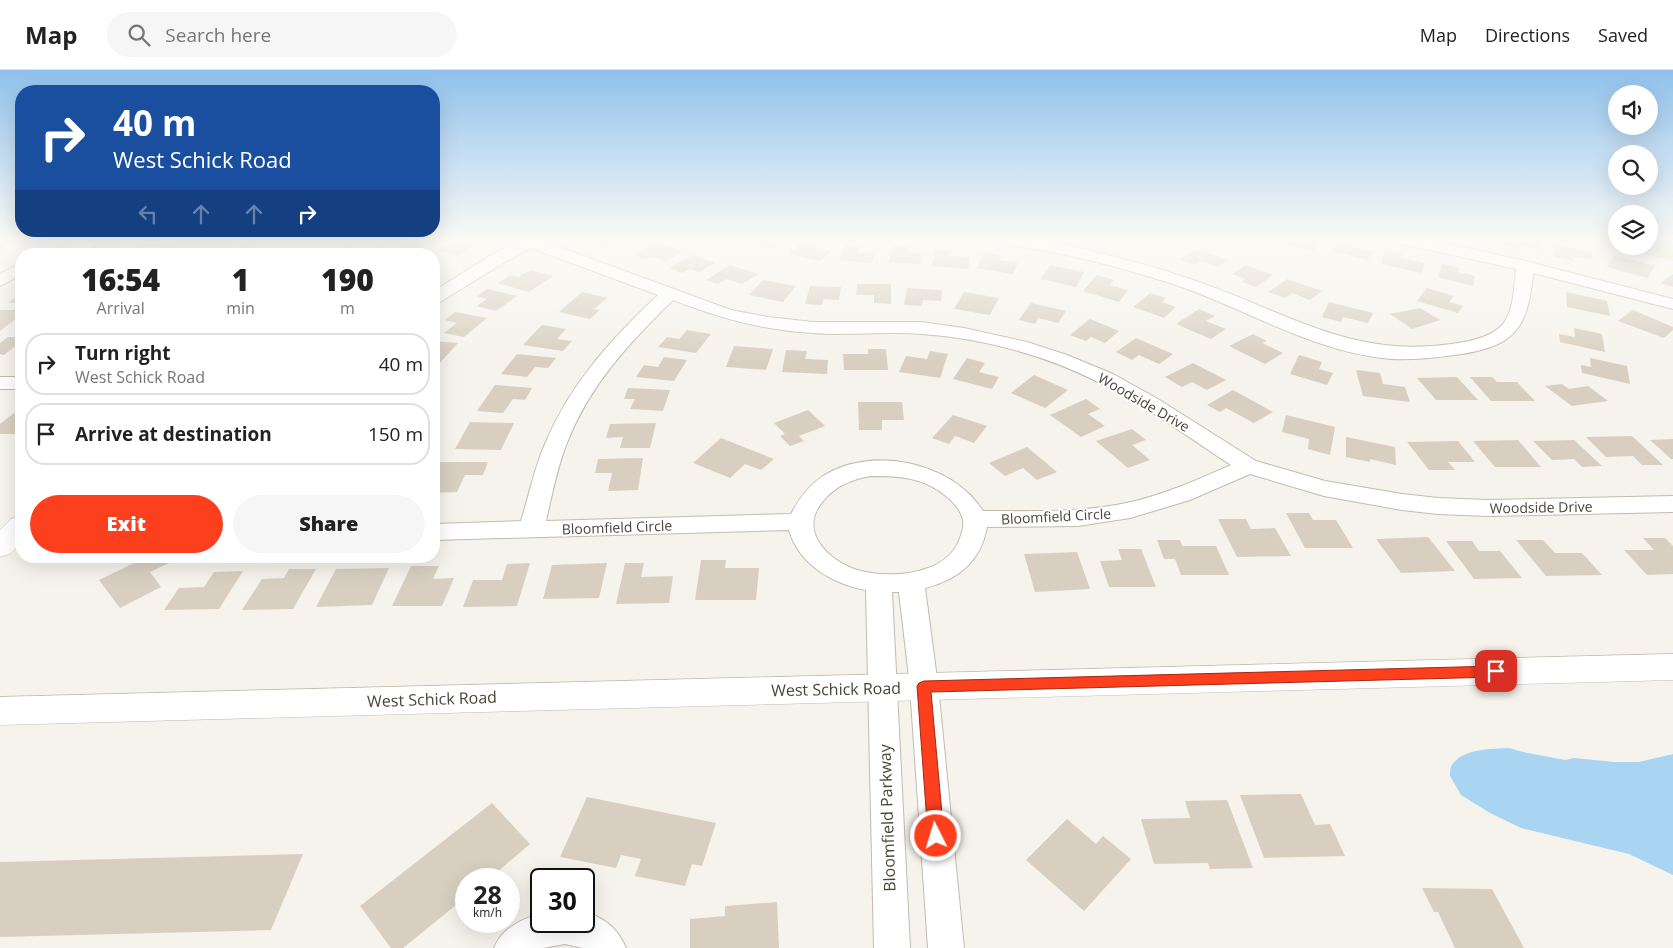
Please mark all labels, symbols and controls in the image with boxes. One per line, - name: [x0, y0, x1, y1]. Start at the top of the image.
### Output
- search box: [107, 12, 457, 57]
- text: Map: [25, 18, 77, 51]
- icon: search: [125, 21, 153, 49]
- text: Search here: [165, 22, 271, 48]
- text: Map: [1420, 23, 1457, 47]
- text: Directions: [1485, 23, 1570, 47]
- text: Saved: [1598, 23, 1648, 47]
- map controls: [1608, 85, 1658, 255]
- button: sound: [1608, 85, 1658, 135]
- text: 40 m: [113, 99, 196, 146]
- icon: right: [30, 105, 95, 170]
- text: West Schick Road: [113, 144, 292, 174]
- button: search: [1608, 145, 1658, 195]
- icon: left: [134, 200, 162, 228]
- icon: ahead: [187, 200, 215, 228]
- icon: ahead: [240, 200, 268, 228]
- icon: right: [293, 200, 321, 228]
- button: layers: [1608, 205, 1658, 255]
- text: 16:54: [81, 259, 160, 300]
- text: 1: [232, 259, 249, 300]
- text: 190: [321, 259, 374, 300]
- text: Arrival: [97, 297, 145, 319]
- text: min: [226, 297, 255, 319]
- text: m: [340, 297, 355, 319]
- text: Turn right: [75, 340, 170, 366]
- icon: right: [32, 350, 60, 378]
- text: 40 m: [379, 351, 423, 377]
- text: West Schick Road: [75, 366, 205, 388]
- street label: Woodside Drive: [1095, 368, 1193, 436]
- icon: arrive: [32, 420, 60, 448]
- text: Arrive at destination: [75, 421, 272, 447]
- text: 150 m: [368, 421, 423, 447]
- button: Exit: [30, 495, 223, 553]
- button: Share: [233, 495, 425, 553]
- street label: Woodside Drive: [1489, 497, 1593, 517]
- street label: Bloomfield Circle: [1000, 504, 1112, 528]
- street label: Bloomfield Circle: [561, 516, 673, 538]
- pin: [1475, 650, 1517, 692]
- icon: arrive: [1482, 657, 1510, 685]
- street label: West Schick Road: [771, 677, 901, 701]
- street label: West Schick Road: [367, 686, 497, 712]
- street label: Bloomfield Parkway: [873, 743, 901, 892]
- position arrow: [909, 809, 961, 861]
- speed limit sign: 30: [530, 868, 595, 933]
- text: 28: [473, 877, 502, 911]
- text: km/h: [473, 904, 502, 921]

